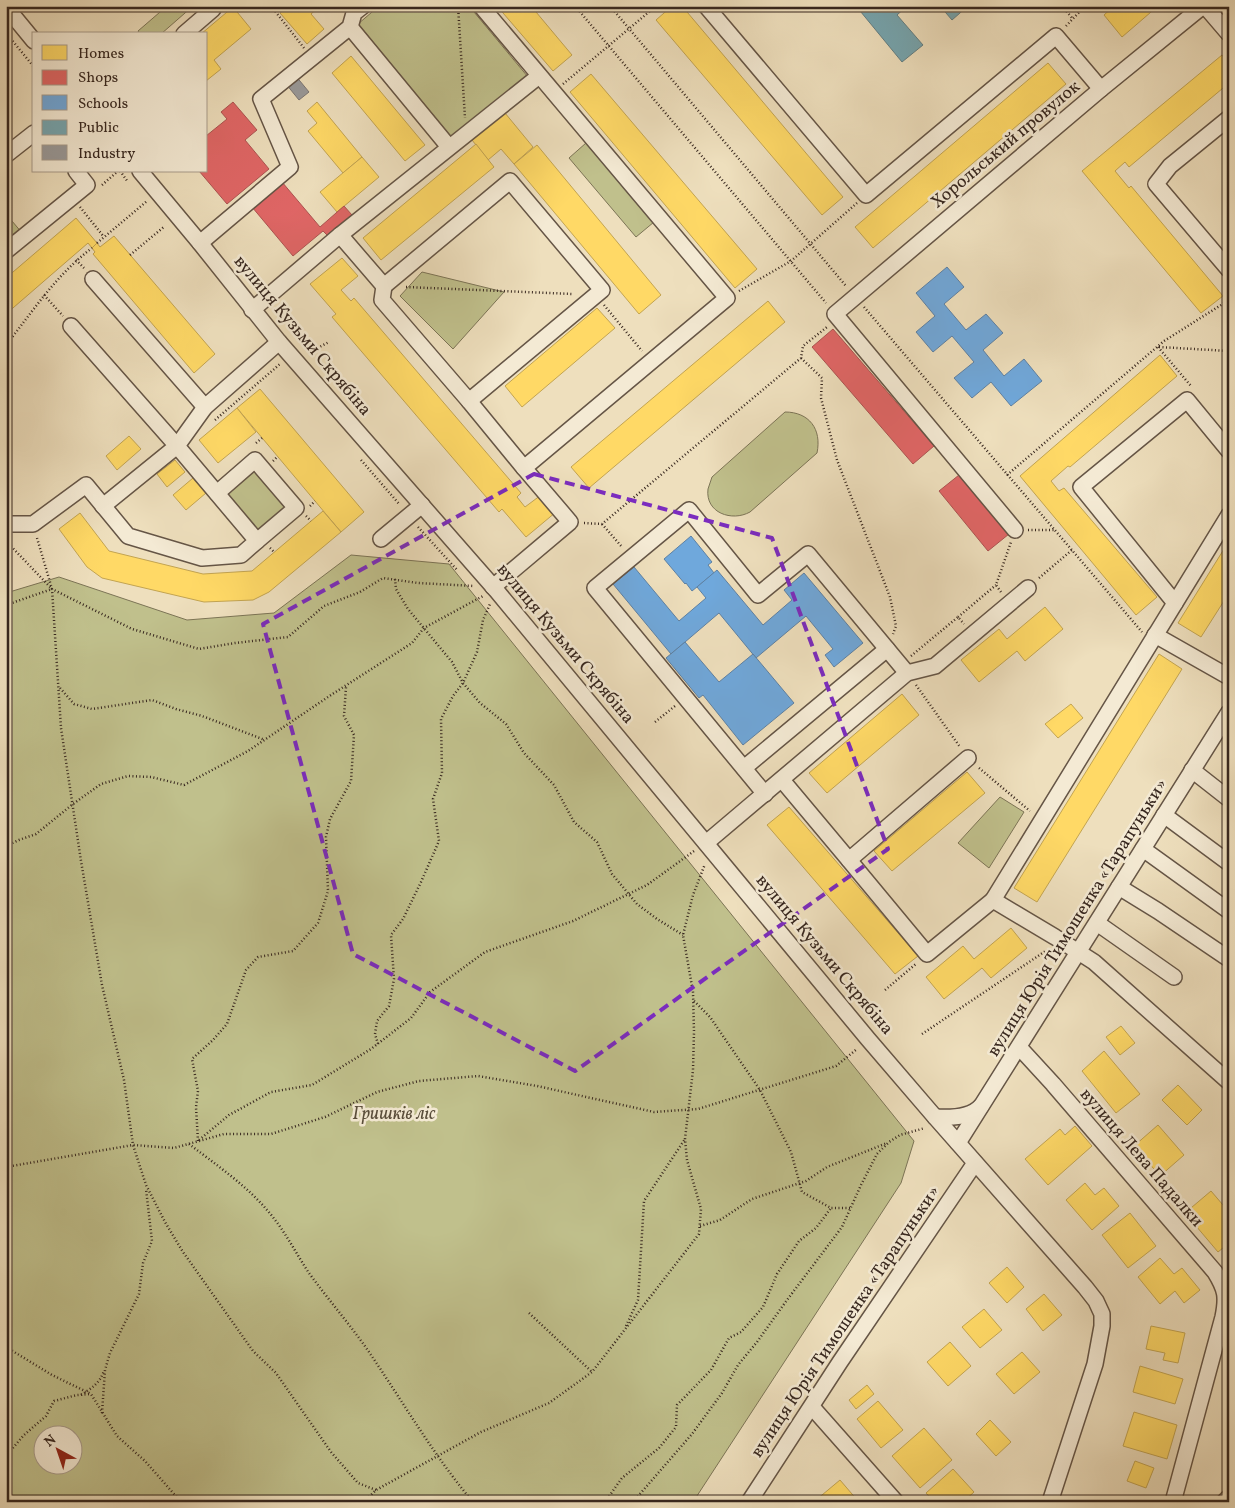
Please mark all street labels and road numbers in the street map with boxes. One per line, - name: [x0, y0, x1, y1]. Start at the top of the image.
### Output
- street label: Хорольський провулок: [926, 75, 1086, 215]
- street label: вулиця Кузьми Скрябіна: [227, 250, 377, 422]
- street label: вулиця Кузьми Скрябіна: [490, 558, 640, 730]
- street label: вулиця Юрія Тимошенка «Тарапуньки»: [982, 774, 1174, 1062]
- street label: вулиця Кузьми Скрябіна: [749, 869, 899, 1041]
- street label: вулиця Лева Падалки: [1074, 1083, 1208, 1233]
- street label: вулиця Юрія Тимошенка «Тарапуньки»: [745, 1181, 947, 1463]

